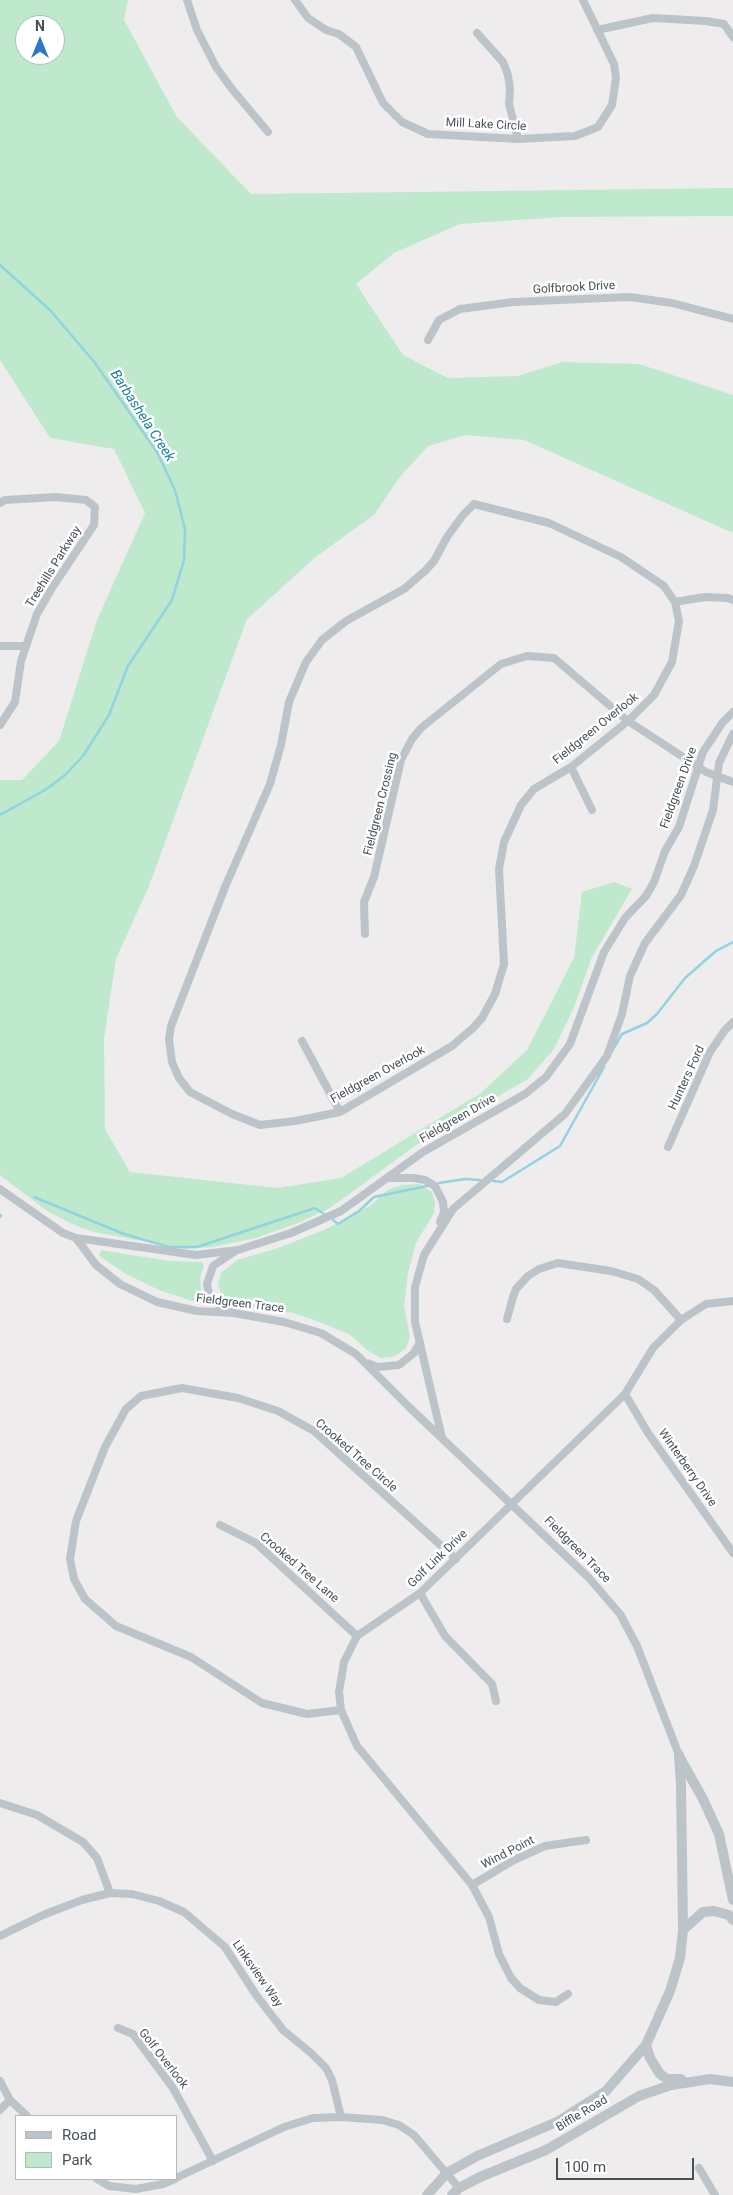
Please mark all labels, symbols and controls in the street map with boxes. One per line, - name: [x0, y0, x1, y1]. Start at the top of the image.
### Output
- north arrow: [15, 15, 65, 65]
- text: N: [35, 18, 45, 34]
- street label: Mill Lake Circle: [445, 116, 527, 134]
- street label: Golfbrook Drive: [532, 279, 616, 297]
- water label: Barbashela Creek: [106, 367, 178, 465]
- street label: Treehills Parkway: [23, 524, 85, 610]
- street label: Fieldgreen Overlook: [550, 690, 642, 768]
- street label: Fieldgreen Drive: [658, 745, 700, 831]
- street label: Fieldgreen Crossing: [361, 751, 401, 857]
- street label: Fieldgreen Overlook: [328, 1043, 428, 1107]
- street label: Hunters Ford: [666, 1044, 708, 1112]
- street label: Fieldgreen Drive: [417, 1091, 499, 1147]
- street label: Fieldgreen Trace: [195, 1291, 285, 1317]
- street label: Crooked Tree Circle: [312, 1416, 400, 1496]
- street label: Winterberry Drive: [655, 1426, 719, 1510]
- street label: Fieldgreen Trace: [541, 1514, 613, 1586]
- street label: Golf Link Drive: [405, 1527, 471, 1591]
- street label: Crooked Tree Lane: [257, 1530, 341, 1606]
- street label: Wind Point: [479, 1833, 537, 1873]
- street label: Linksview Way: [229, 1938, 285, 2010]
- street label: Golf Overlook: [135, 2026, 191, 2092]
- street label: Biffle Road: [554, 2093, 610, 2135]
- legend: [15, 2115, 178, 2180]
- text: Road: [62, 2126, 96, 2144]
- scale bar: [558, 2148, 696, 2180]
- text: Park: [62, 2151, 92, 2169]
- text: 100 m: [564, 2158, 606, 2176]

